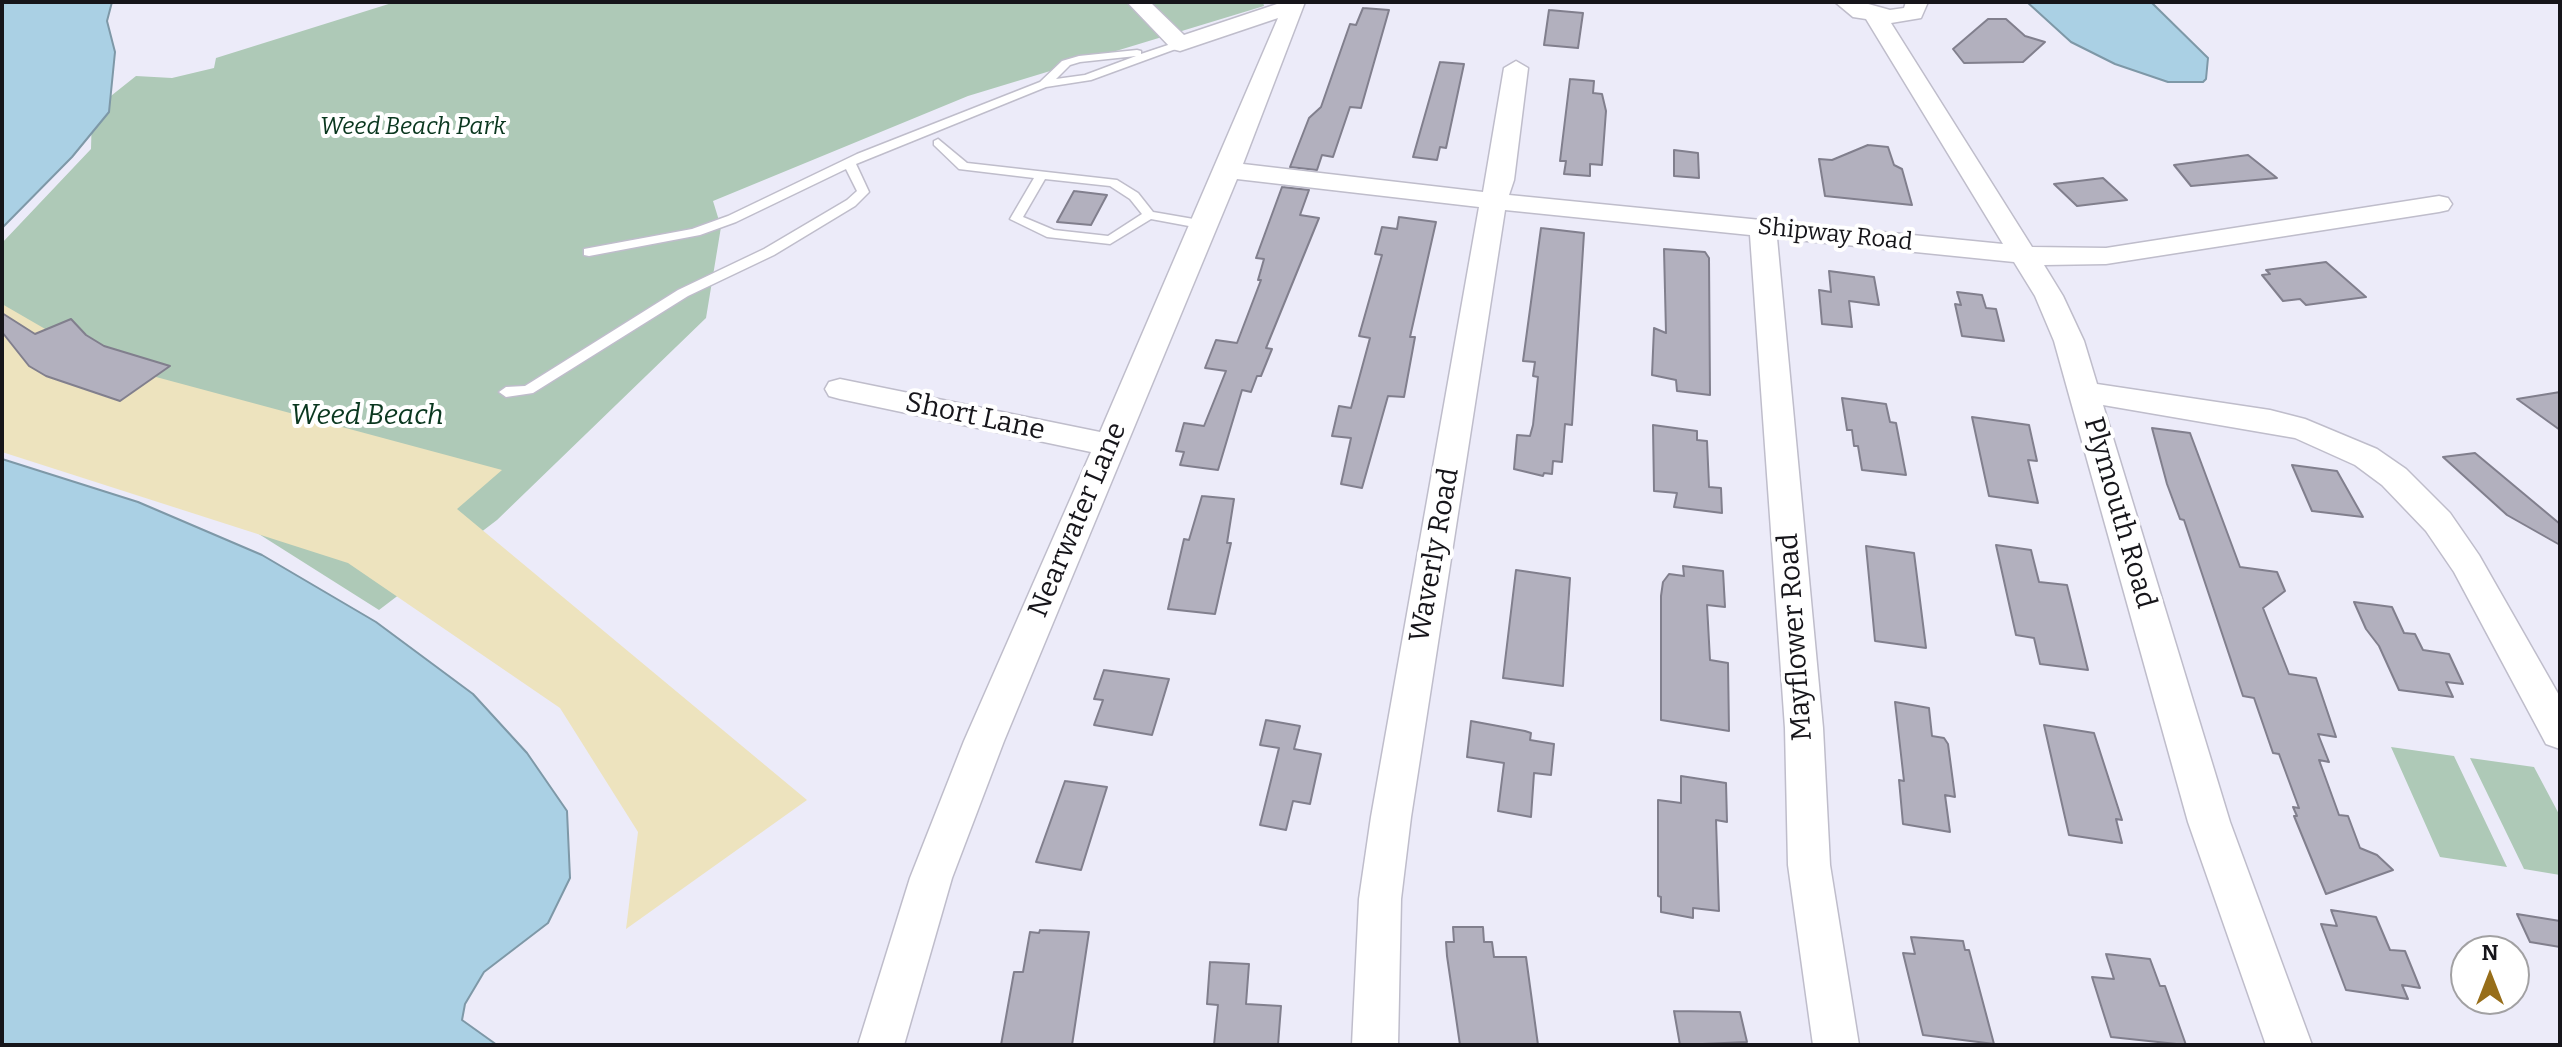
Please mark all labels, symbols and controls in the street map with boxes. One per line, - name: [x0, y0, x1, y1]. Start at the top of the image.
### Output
- park label: Weed Beach Park: [320, 113, 506, 141]
- street label: Shipway Road: [1756, 213, 1914, 257]
- street label: Short Lane: [902, 386, 1048, 448]
- park label: Weed Beach: [290, 399, 444, 433]
- street label: Plymouth Road: [2076, 413, 2162, 613]
- street label: Nearwater Lane: [1022, 417, 1134, 623]
- street label: Waverly Road: [1403, 465, 1467, 645]
- street label: Mayflower Road: [1772, 532, 1820, 742]
- north arrow: [2450, 935, 2530, 1015]
- text: N: [2482, 939, 2498, 966]

